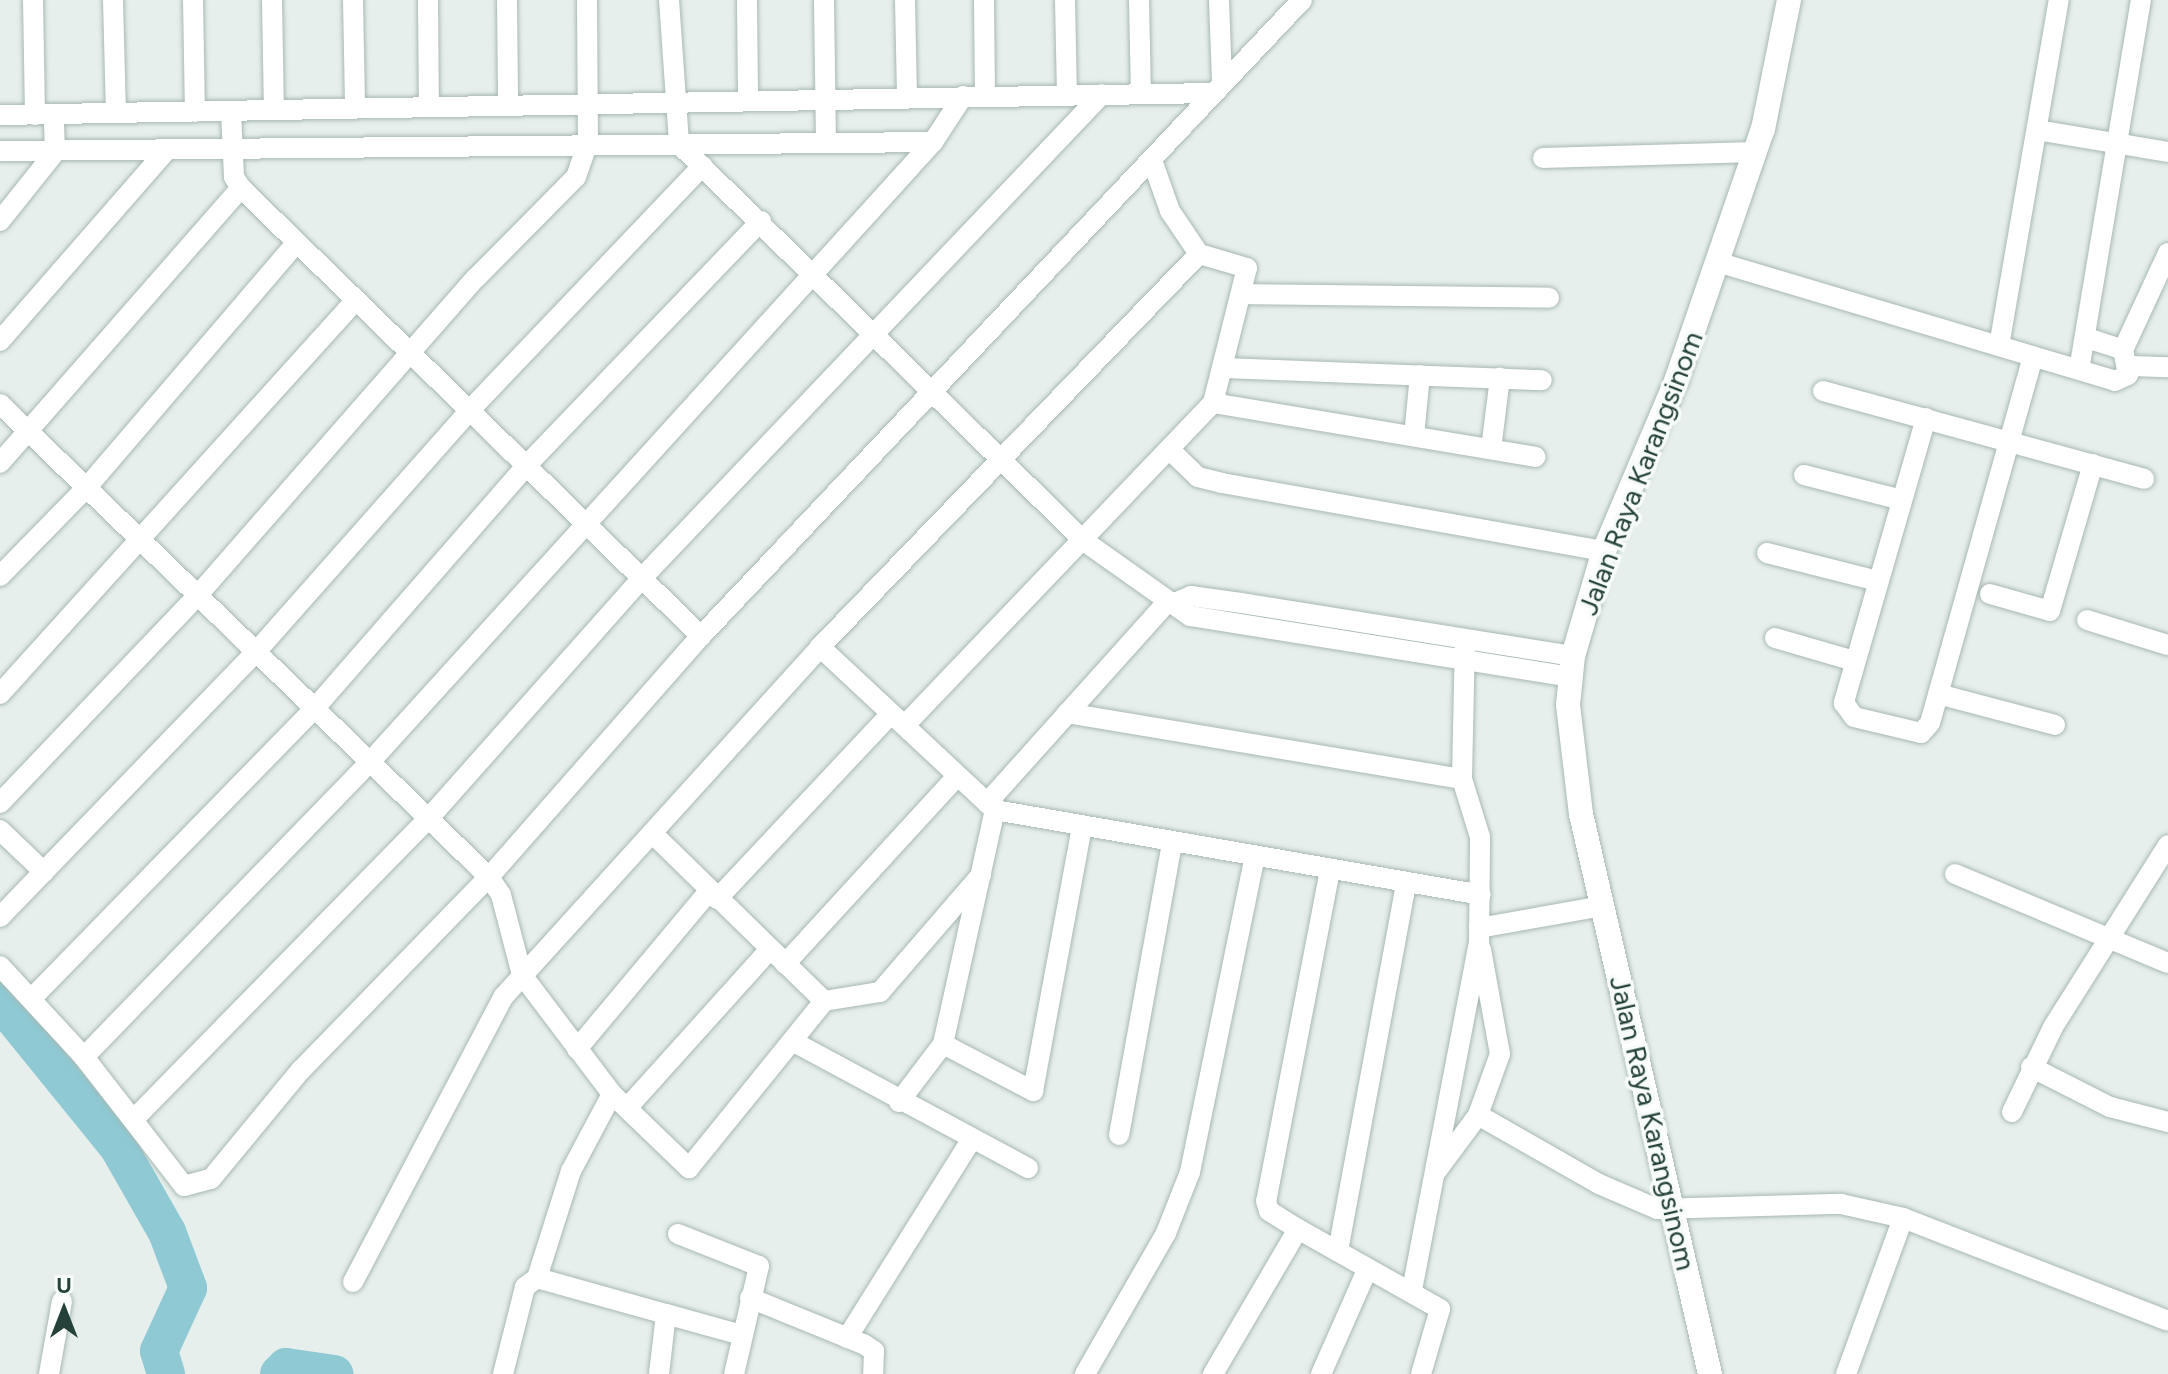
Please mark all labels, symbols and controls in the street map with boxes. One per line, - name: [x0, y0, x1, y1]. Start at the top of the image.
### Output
- street label: Jalan Raya Karangsinom: [1570, 326, 1710, 620]
- street label: Jalan Raya Karangsinom: [1603, 973, 1703, 1273]
- north arrow: [24, 1270, 104, 1350]
- text: U: [56, 1272, 72, 1299]

